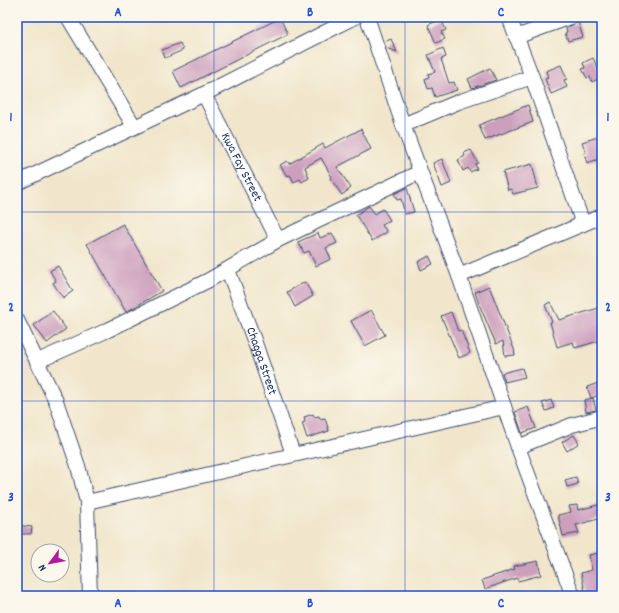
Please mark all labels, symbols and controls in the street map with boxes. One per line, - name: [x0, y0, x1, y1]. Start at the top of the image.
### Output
- text: A: [114, 4, 122, 23]
- text: B: [307, 4, 313, 23]
- text: C: [498, 4, 505, 23]
- text: 1: [10, 109, 13, 128]
- text: 1: [607, 109, 610, 128]
- street label: Kwa Fay Street: [216, 129, 267, 205]
- text: 2: [8, 299, 14, 318]
- text: 2: [605, 299, 611, 318]
- street label: Chagga Street: [241, 324, 282, 398]
- text: 3: [8, 489, 14, 508]
- text: 3: [605, 489, 611, 508]
- north arrow: [30, 543, 70, 583]
- text: N: [35, 560, 51, 574]
- text: A: [114, 595, 122, 613]
- text: B: [307, 595, 313, 613]
- text: C: [498, 595, 505, 613]

